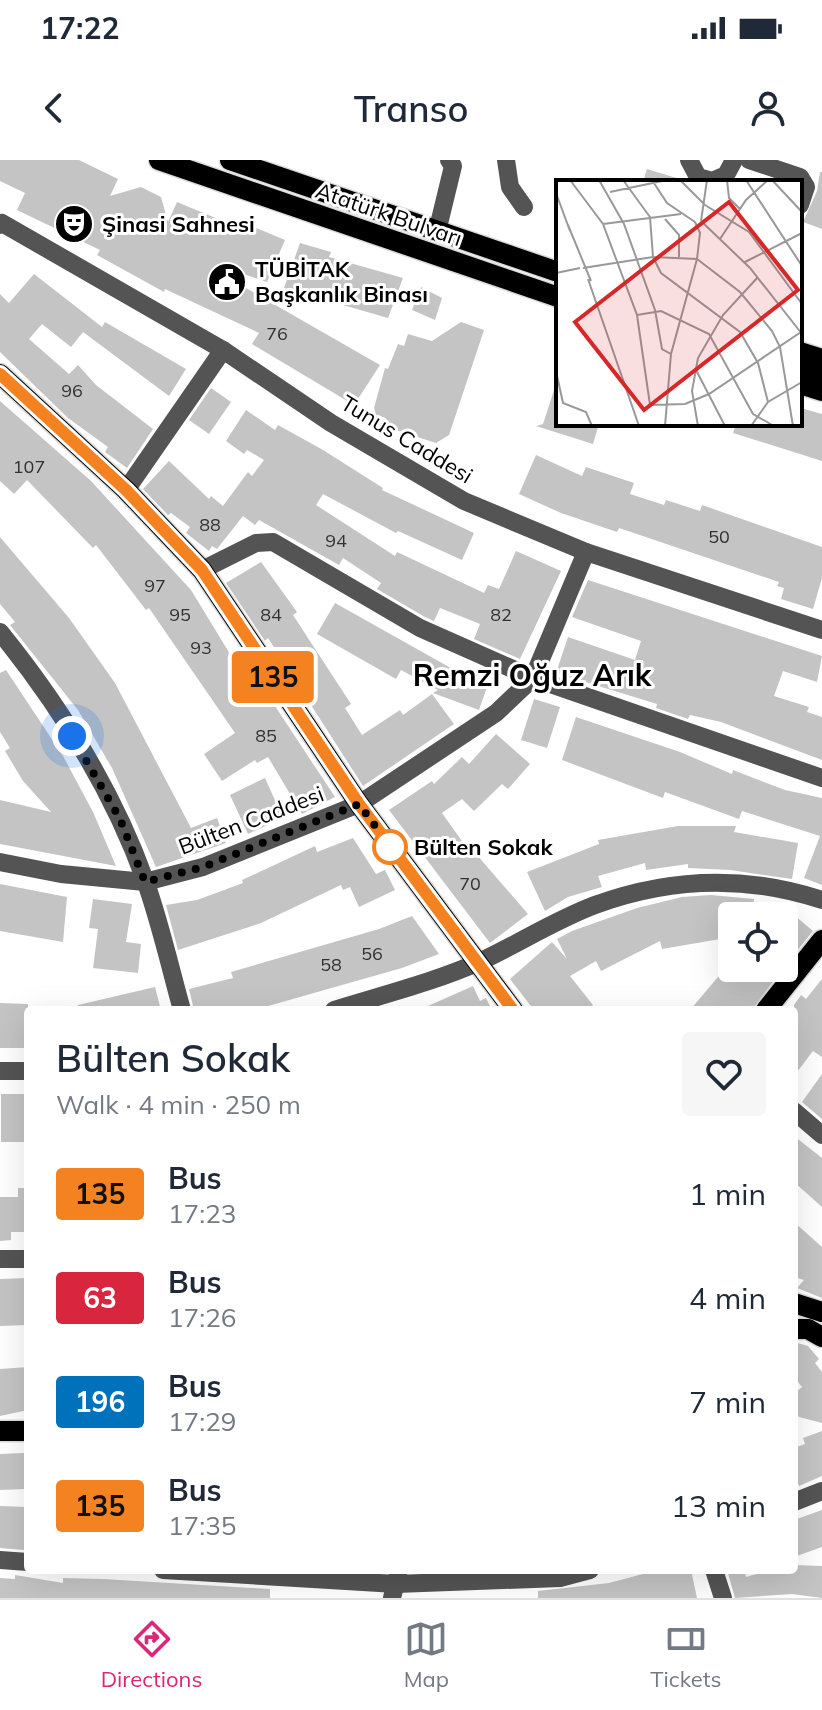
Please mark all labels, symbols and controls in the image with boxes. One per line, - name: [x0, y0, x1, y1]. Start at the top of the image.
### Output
- text: 17:22: [40, 9, 119, 47]
- icon: back: [32, 86, 76, 130]
- text: Transo: [354, 86, 468, 131]
- icon: person: [746, 86, 790, 130]
- street label: Atatürk Bulvarı: [312, 176, 466, 252]
- inset map: [556, 180, 802, 426]
- theatre icon: Şinasi Sahnesi: [53, 203, 95, 245]
- place label: Şinasi Sahnesi: [102, 210, 255, 238]
- place label: TÜBİTAK Başkanlık Binası: [255, 255, 428, 308]
- public building icon: TÜBİTAK Başkanlık Binası: [206, 261, 248, 303]
- house number: 76: [266, 322, 288, 345]
- house number: 96: [61, 379, 83, 402]
- street label: Tunus Caddesi: [336, 389, 478, 489]
- house number: 107: [13, 455, 45, 478]
- house number: 88: [199, 513, 221, 536]
- house number: 50: [708, 525, 730, 548]
- house number: 94: [325, 529, 347, 552]
- house number: 97: [144, 574, 166, 597]
- house number: 95: [169, 603, 191, 626]
- house number: 84: [260, 603, 282, 626]
- house number: 82: [490, 603, 512, 626]
- house number: 93: [190, 636, 212, 659]
- line badge: 135: [227, 651, 319, 703]
- district label: Remzi Oğuz Arık: [413, 656, 653, 694]
- text: 135: [248, 659, 298, 694]
- your location: [52, 716, 92, 756]
- house number: 85: [255, 724, 277, 747]
- street label: Bülten Caddesi: [174, 779, 328, 861]
- marker: Bülten Sokak: [373, 830, 407, 864]
- place label: Bülten Sokak: [414, 833, 554, 861]
- house number: 70: [459, 872, 481, 895]
- map controls: [718, 902, 798, 982]
- button: locate: [718, 902, 798, 982]
- house number: 56: [361, 942, 383, 965]
- house number: 58: [320, 953, 342, 976]
- button: heart: [682, 1032, 766, 1116]
- text: Bülten Sokak: [56, 1034, 290, 1082]
- text: Walk · 4 min · 250 m: [56, 1088, 301, 1121]
- text: Bus: [168, 1159, 222, 1197]
- text: 1 min: [689, 1175, 766, 1213]
- text: 135: [75, 1176, 125, 1211]
- text: 17:23: [168, 1197, 236, 1230]
- text: Bus: [168, 1263, 222, 1301]
- text: 4 min: [689, 1279, 766, 1317]
- text: 63: [83, 1280, 117, 1315]
- text: 17:26: [168, 1301, 236, 1334]
- text: Bus: [168, 1367, 222, 1405]
- text: 7 min: [689, 1383, 766, 1421]
- text: 196: [75, 1384, 125, 1419]
- text: 17:29: [168, 1405, 236, 1438]
- text: Bus: [168, 1471, 222, 1509]
- text: 13 min: [671, 1487, 766, 1525]
- text: 135: [75, 1488, 125, 1523]
- text: 17:35: [168, 1509, 236, 1542]
- tab: Directions: [101, 1617, 202, 1693]
- tab: Map: [404, 1617, 449, 1693]
- tab: Tickets: [650, 1617, 721, 1693]

